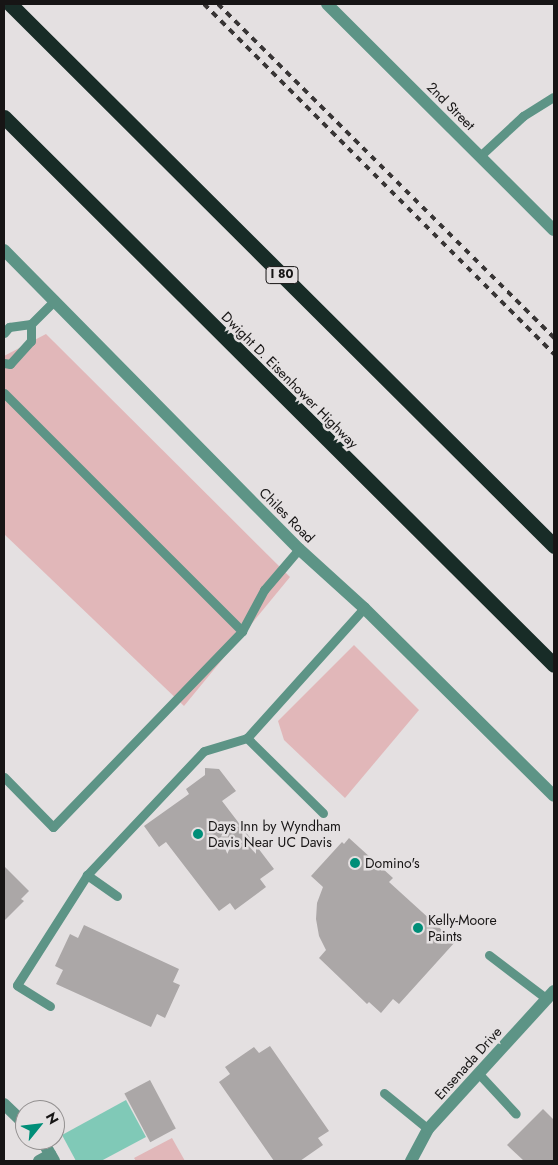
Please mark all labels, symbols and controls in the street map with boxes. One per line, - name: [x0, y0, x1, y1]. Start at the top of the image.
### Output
- street label: 2nd Street: [424, 79, 478, 133]
- road number: I 80: [264, 266, 300, 284]
- street label: Dwight D. Eisenhower Highway: [218, 308, 362, 452]
- street label: Chiles Road: [256, 484, 318, 546]
- place label: Days Inn by Wyndham Davis Near UC Davis: [208, 818, 341, 850]
- marker: Days Inn by Wyndham Davis Near UC Davis: [192, 828, 204, 840]
- place label: Domino's: [365, 855, 420, 871]
- marker: Domino's: [349, 857, 361, 869]
- place label: Kelly-Moore Paints: [428, 912, 497, 944]
- marker: Kelly-Moore Paints: [412, 922, 424, 934]
- street label: Ensenada Drive: [431, 1023, 505, 1103]
- north arrow: [15, 1100, 65, 1150]
- text: N: [41, 1108, 64, 1128]

